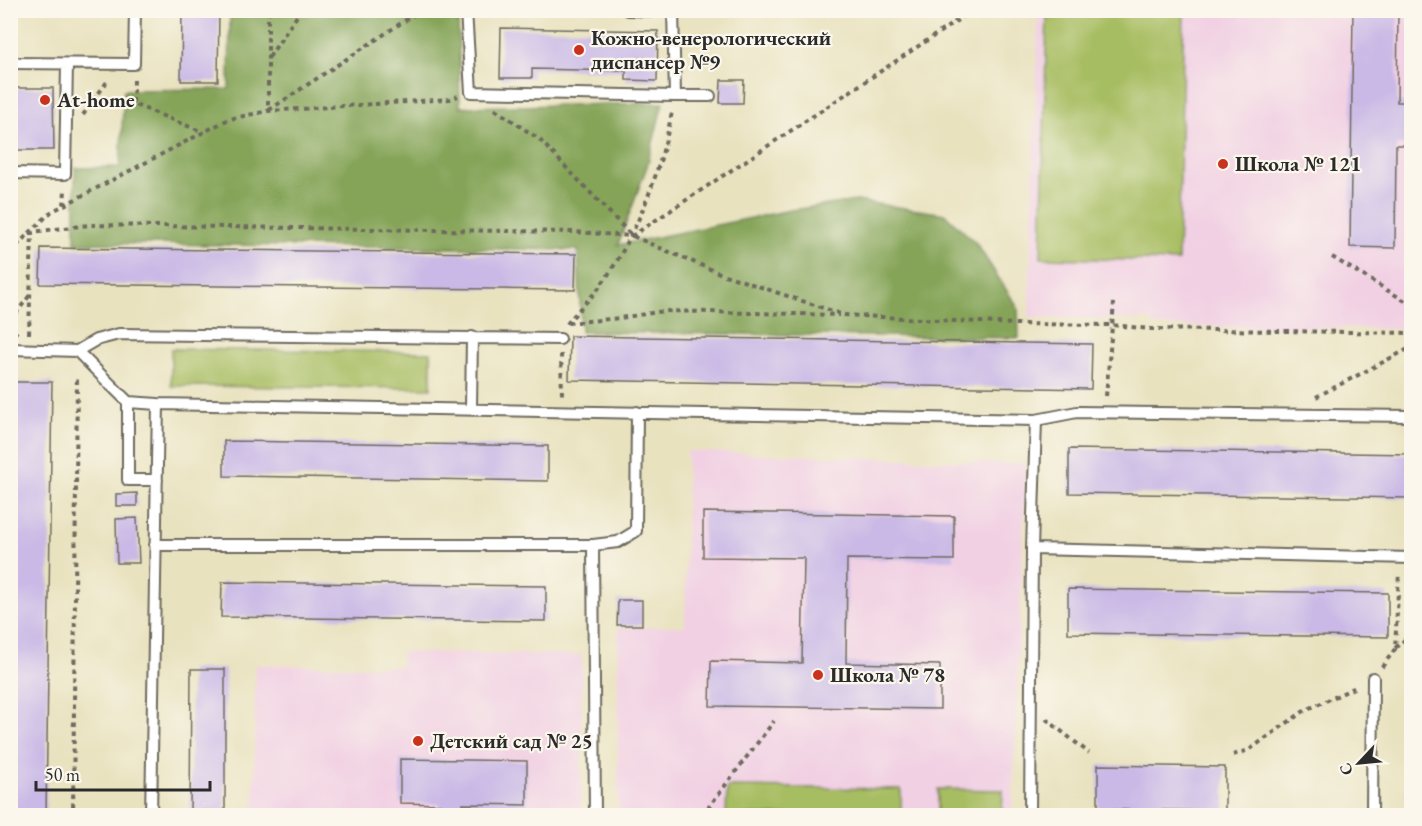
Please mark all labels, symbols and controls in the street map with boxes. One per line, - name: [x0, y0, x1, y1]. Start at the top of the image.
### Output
- place label: Кожно-венерологический диспансер №9: [591, 24, 831, 75]
- marker: Кожно-венерологический диспансер №9: [572, 43, 586, 57]
- place label: At-home: [56, 86, 135, 113]
- marker: At-home: [38, 93, 52, 107]
- place label: Школа № 121: [1235, 150, 1361, 177]
- marker: Школа № 121: [1216, 157, 1230, 171]
- place label: Школа № 78: [830, 661, 945, 688]
- marker: Школа № 78: [811, 668, 825, 682]
- place label: Детский сад № 25: [430, 727, 593, 754]
- north arrow: [1329, 733, 1389, 793]
- marker: Детский сад № 25: [411, 734, 425, 748]
- scale bar: [36, 754, 210, 792]
- text: С: [1334, 760, 1358, 779]
- text: 50 m: [45, 763, 80, 786]

